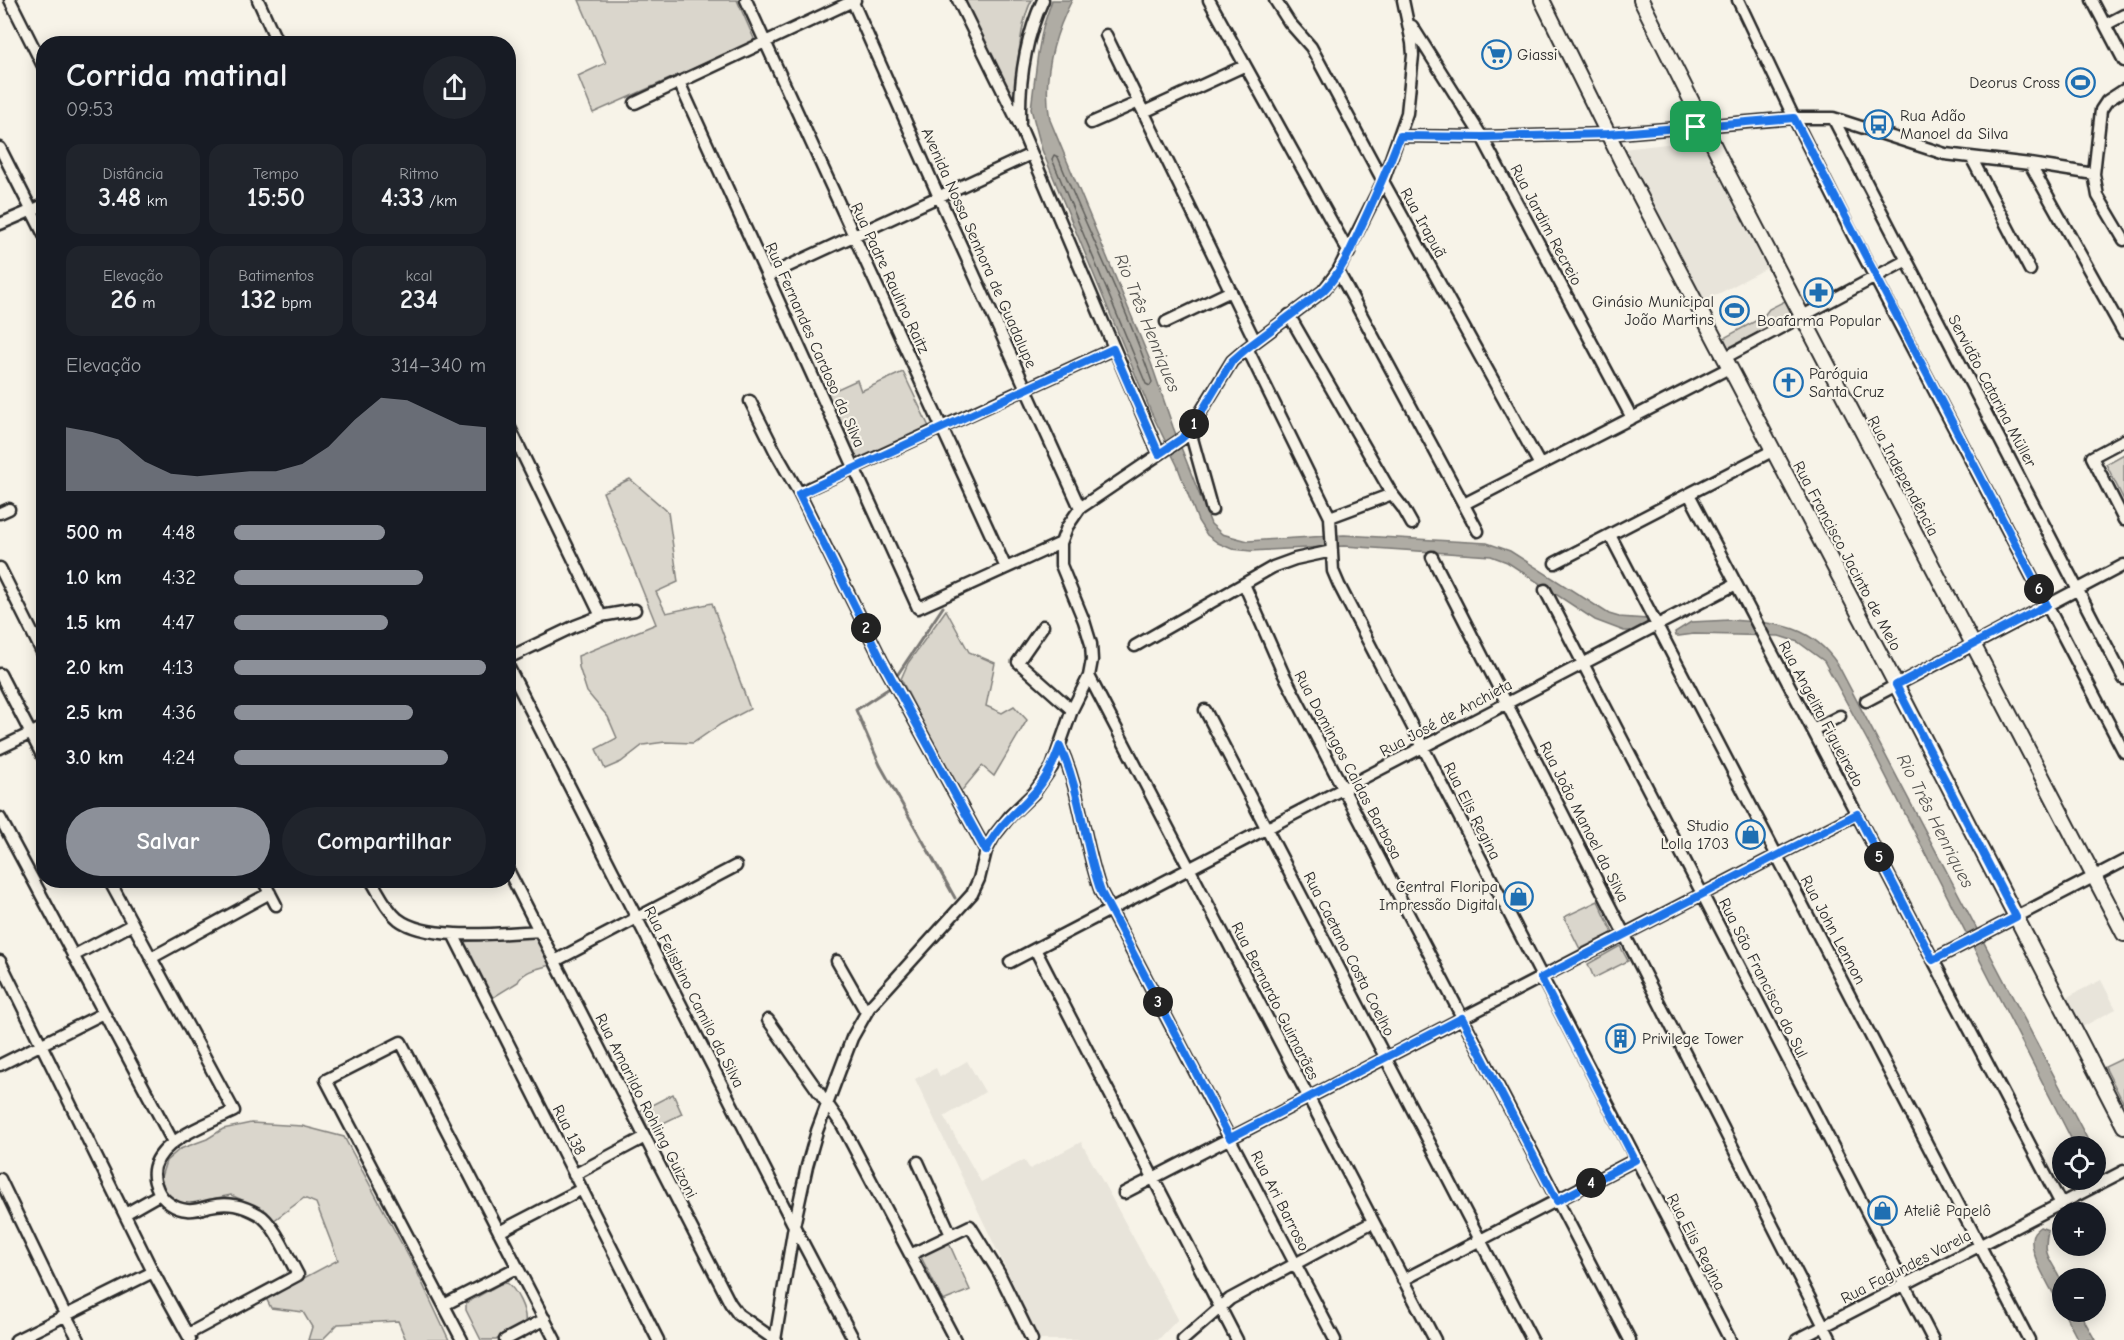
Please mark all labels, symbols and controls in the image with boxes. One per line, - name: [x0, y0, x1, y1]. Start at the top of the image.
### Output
- supermarket icon: Giassi: [1480, 39, 1512, 71]
- place label: Giassi: [1517, 46, 1557, 64]
- text: Corrida matinal: [66, 56, 288, 94]
- button: share: [423, 56, 486, 119]
- sports icon: Deorus Cross: [2065, 67, 2097, 99]
- place label: Deorus Cross: [1969, 74, 2060, 92]
- text: 09:53: [66, 98, 113, 121]
- pin: [1670, 101, 1721, 152]
- place label: Rua Adão Manoel da Silva: [1900, 107, 2009, 143]
- bus stop icon: Rua Adão Manoel da Silva: [1863, 109, 1895, 141]
- icon: arrive: [1679, 110, 1712, 143]
- street label: Avenida Nossa Senhora de Guadalupe: [918, 125, 1040, 371]
- street label: Rua Jardim Recreio: [1506, 161, 1586, 289]
- text: Distância: [102, 165, 164, 183]
- text: Tempo: [253, 165, 299, 183]
- text: Ritmo: [399, 165, 439, 183]
- text: 3.48: [98, 183, 141, 213]
- text: 15:50: [247, 183, 305, 213]
- text: 4:33: [381, 183, 424, 213]
- street label: Rua Irapuã: [1397, 185, 1449, 261]
- text: km: [141, 192, 168, 210]
- text: /km: [424, 192, 457, 210]
- street label: Rua Padre Raulino Raitz: [847, 200, 933, 356]
- street label: Rua Fernandes Cardoso da Silva: [762, 240, 868, 450]
- water label: Rio Três Henriques: [1110, 251, 1185, 396]
- text: Elevação: [103, 267, 163, 285]
- text: Batimentos: [238, 267, 314, 285]
- text: kcal: [406, 267, 432, 285]
- pharmacy icon: Boafarma Popular: [1803, 277, 1835, 309]
- text: 26: [110, 285, 137, 315]
- text: 132: [240, 285, 276, 315]
- text: 234: [400, 285, 438, 315]
- place label: Ginásio Municipal João Martins: [1592, 293, 1714, 329]
- text: m: [137, 294, 156, 312]
- text: bpm: [276, 294, 312, 312]
- sports icon: Ginásio Municipal João Martins: [1719, 295, 1751, 327]
- place label: Boafarma Popular: [1757, 312, 1882, 330]
- street label: Servidão Catarina Müller: [1944, 312, 2040, 471]
- text: Elevação: [66, 354, 141, 377]
- text: 314–340 m: [391, 354, 486, 377]
- place label: Paróquia Santa Cruz: [1809, 365, 1884, 401]
- church icon: Paróquia Santa Cruz: [1772, 367, 1804, 399]
- pin: 1: [1179, 409, 1209, 439]
- street label: Rua Independência: [1864, 413, 1942, 539]
- text: 1: [1191, 415, 1197, 433]
- street label: Rua Francisco Jacinto de Melo: [1789, 458, 1905, 654]
- text: 500 m: [66, 521, 123, 544]
- text: 4:48: [162, 521, 195, 544]
- text: 1.0 km: [66, 566, 122, 589]
- text: 4:32: [162, 566, 196, 589]
- pin: 6: [2024, 574, 2054, 604]
- text: 6: [2035, 580, 2043, 598]
- text: 1.5 km: [66, 611, 121, 634]
- text: 4:47: [162, 611, 194, 634]
- pin: 2: [851, 613, 881, 643]
- text: 2: [862, 619, 870, 637]
- street label: Rua Angelita Figueiredo: [1775, 638, 1867, 790]
- text: 2.0 km: [66, 656, 124, 679]
- text: 4:13: [162, 656, 193, 679]
- street label: Rua Domingos Caldas Barbosa: [1291, 668, 1405, 862]
- street label: Rua José de Anchieta: [1377, 675, 1515, 761]
- text: 2.5 km: [66, 701, 123, 724]
- text: 4:36: [162, 701, 196, 724]
- street label: Rua João Manoel da Silva: [1536, 739, 1632, 905]
- text: 3.0 km: [66, 746, 124, 769]
- text: 4:24: [162, 746, 195, 769]
- water label: Rio Três Henriques: [1892, 751, 1978, 892]
- street label: Rua Elis Regina: [1440, 759, 1504, 863]
- button: Salvar: [66, 807, 270, 876]
- button: Compartilhar: [282, 807, 486, 876]
- place label: Studio Lolla 1703: [1660, 817, 1729, 853]
- shop icon: Studio Lolla 1703: [1734, 819, 1766, 851]
- pin: 5: [1864, 842, 1894, 872]
- text: 5: [1875, 848, 1883, 866]
- street label: Rua Caetano Costa Coelho: [1300, 869, 1398, 1039]
- street label: Rua John Lennon: [1797, 873, 1869, 987]
- place label: Central Floripa Impressão Digital: [1379, 878, 1498, 914]
- shop icon: Central Floripa Impressão Digital: [1503, 880, 1535, 912]
- street label: Rua São Francisco do Sul: [1715, 895, 1811, 1061]
- street label: Rua Felisbino Camilo da Silva: [640, 903, 748, 1091]
- street label: Rua Bernardo Guimarães: [1227, 919, 1323, 1083]
- pin: 3: [1143, 987, 1173, 1017]
- text: 3: [1154, 993, 1162, 1011]
- street label: Rua Amarildo Rohling Guizoni: [591, 1011, 701, 1201]
- building icon: Privilege Tower: [1605, 1023, 1637, 1055]
- place label: Privilege Tower: [1642, 1030, 1744, 1048]
- street label: Rua 138: [549, 1102, 589, 1158]
- map controls: [2052, 1136, 2106, 1322]
- button: locate: [2052, 1136, 2106, 1190]
- street label: Rua Ari Barroso: [1247, 1148, 1313, 1254]
- pin: 4: [1576, 1168, 1606, 1198]
- text: 4: [1587, 1174, 1595, 1192]
- street label: Rua Elis Regina: [1663, 1191, 1729, 1293]
- shop icon: Ateliê Papelô: [1867, 1195, 1899, 1227]
- place label: Ateliê Papelô: [1904, 1202, 1991, 1220]
- button: +: [2052, 1202, 2106, 1256]
- street label: Rua Fagundes Varela: [1838, 1226, 1974, 1308]
- button: −: [2052, 1268, 2106, 1322]

